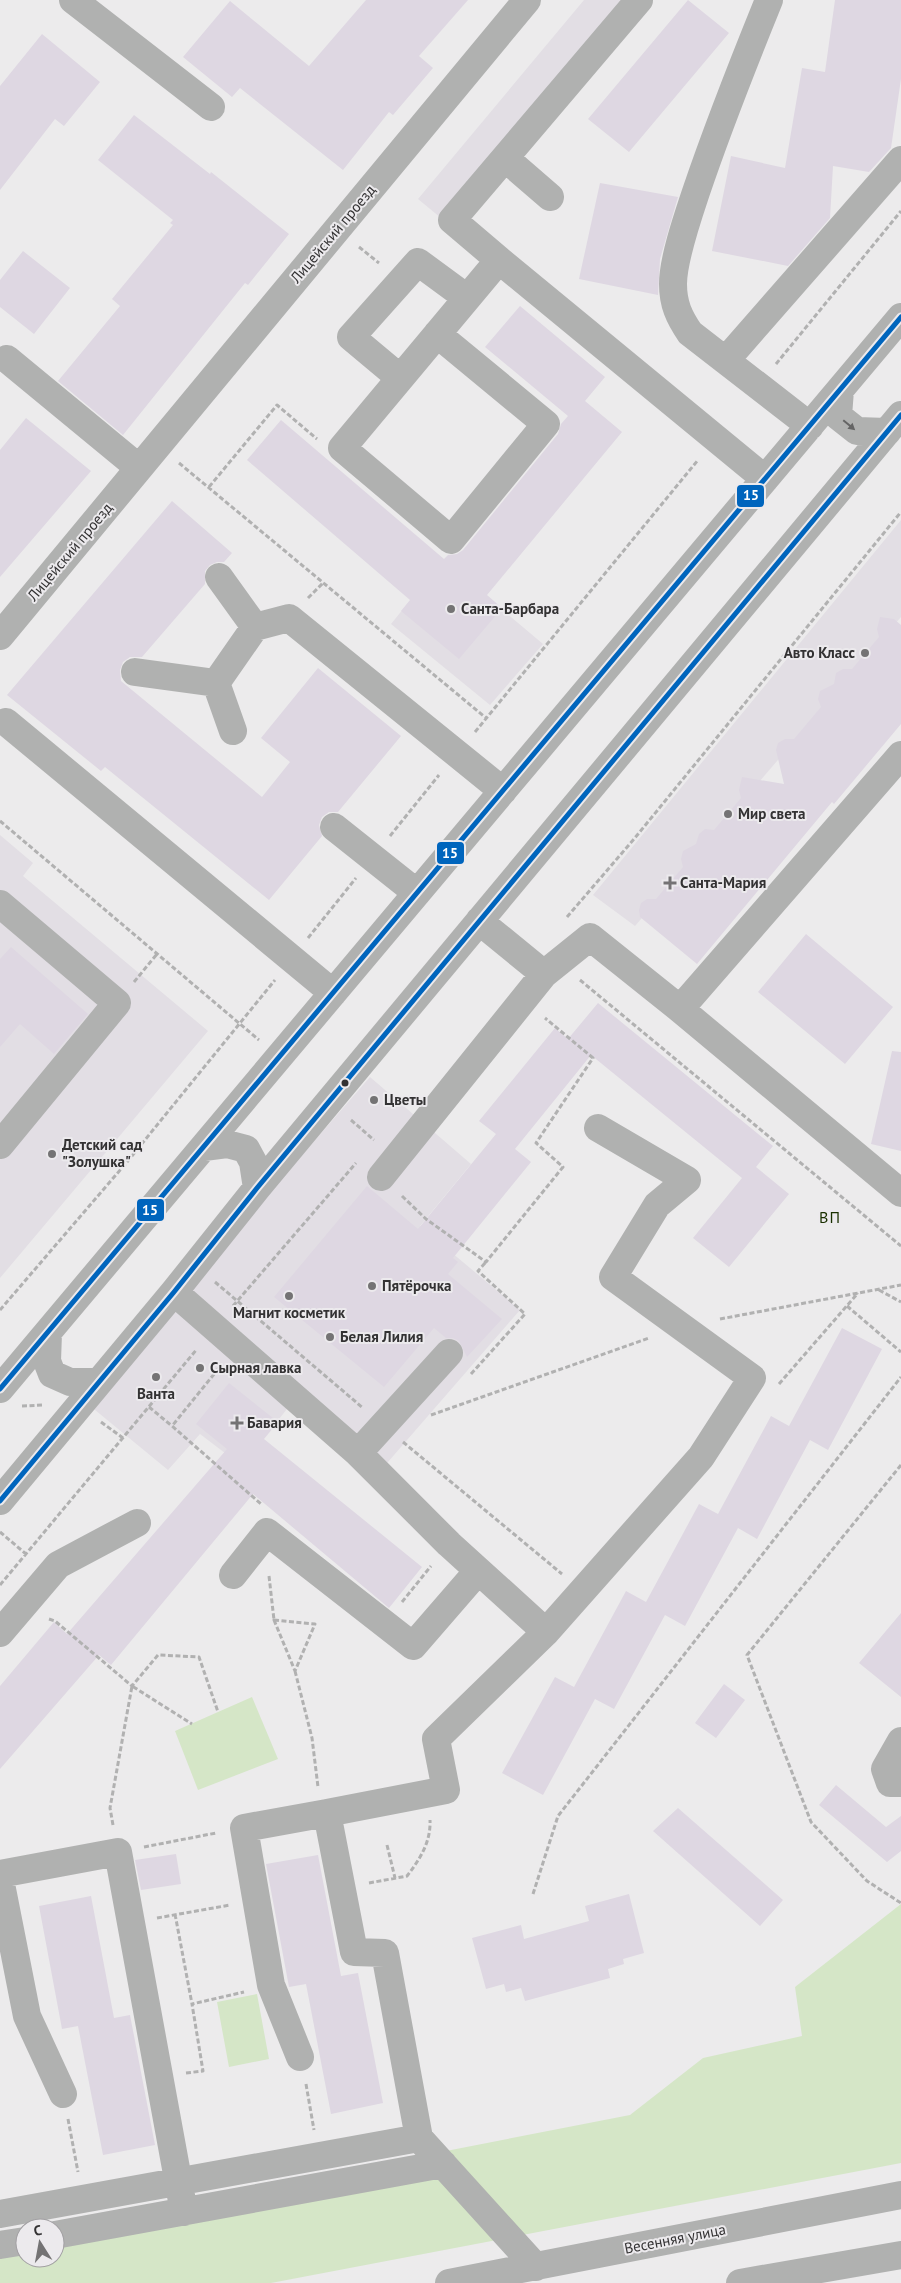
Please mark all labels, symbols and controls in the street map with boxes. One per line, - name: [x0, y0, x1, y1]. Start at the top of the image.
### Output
- street label: Лицейский проезд: [285, 181, 379, 287]
- one-way arrow: [842, 419, 855, 430]
- line badge: 15: [736, 484, 765, 508]
- text: 15: [743, 486, 759, 504]
- street label: Лицейский проезд: [22, 499, 116, 605]
- place label: Санта-Барбара: [461, 599, 559, 618]
- marker: Санта-Барбара: [445, 603, 457, 615]
- place label: Авто Класс: [784, 643, 856, 662]
- marker: Авто Класс: [859, 647, 871, 659]
- place label: Мир света: [738, 804, 805, 823]
- marker: Мир света: [722, 808, 734, 820]
- line badge: 15: [436, 841, 465, 865]
- text: 15: [442, 844, 458, 862]
- place label: Санта-Мария: [680, 873, 766, 892]
- marker: Санта-Мария: [664, 877, 676, 889]
- unlabelled marker: [340, 1078, 350, 1088]
- place label: Цветы: [384, 1090, 426, 1109]
- marker: Цветы: [368, 1094, 380, 1106]
- place label: Детский сад "Золушка": [62, 1135, 143, 1171]
- marker: Детский сад "Золушка": [46, 1148, 58, 1160]
- line badge: 15: [136, 1198, 165, 1222]
- text: 15: [142, 1201, 158, 1219]
- district label: ВП: [819, 1207, 841, 1227]
- place label: Пятёрочка: [382, 1276, 451, 1295]
- marker: Пятёрочка: [366, 1280, 378, 1292]
- marker: Магнит косметик: [283, 1290, 295, 1302]
- place label: Магнит косметик: [233, 1303, 346, 1322]
- place label: Белая Лилия: [340, 1327, 423, 1346]
- marker: Белая Лилия: [324, 1331, 336, 1343]
- place label: Сырная лавка: [210, 1358, 301, 1377]
- marker: Сырная лавка: [194, 1362, 206, 1374]
- marker: Ванта: [150, 1371, 162, 1383]
- place label: Ванта: [137, 1384, 175, 1403]
- place label: Бавария: [247, 1413, 302, 1432]
- marker: Бавария: [231, 1417, 243, 1429]
- north arrow: [15, 2218, 65, 2268]
- street label: Весенняя улица: [623, 2219, 727, 2258]
- text: С: [32, 2221, 43, 2240]

